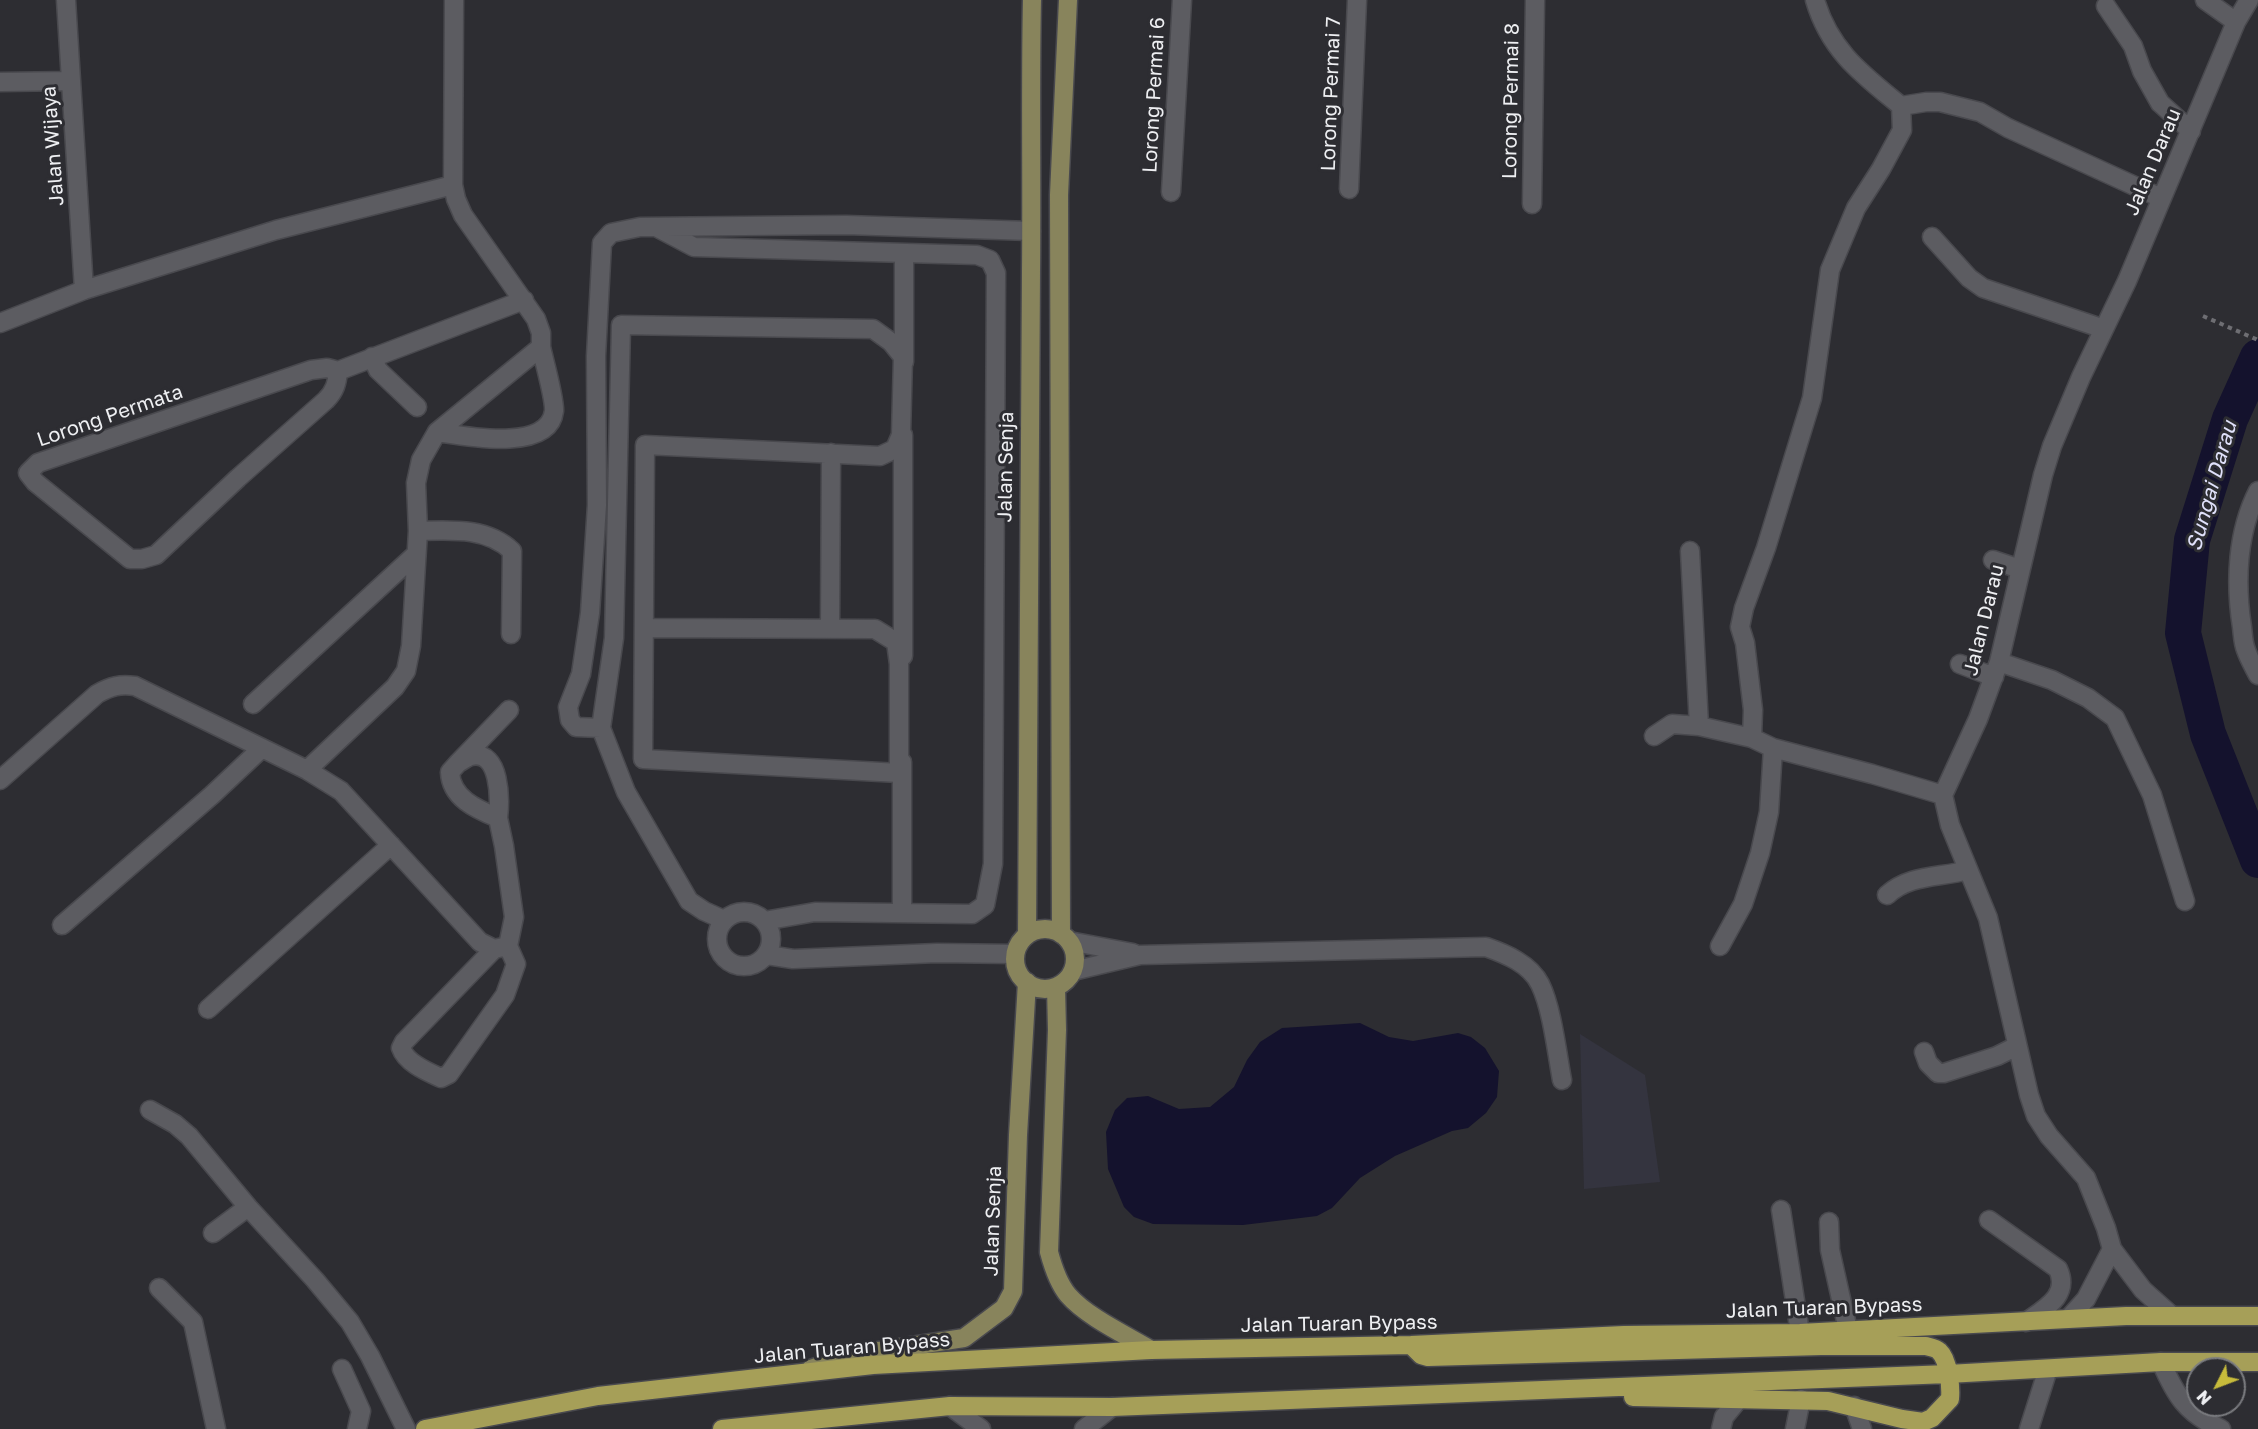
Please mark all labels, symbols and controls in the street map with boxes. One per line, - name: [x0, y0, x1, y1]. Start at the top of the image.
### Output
- street label: Lorong Permai 6: [1138, 16, 1170, 174]
- street label: Lorong Permai 7: [1316, 16, 1346, 172]
- street label: Lorong Permai 8: [1498, 23, 1524, 179]
- street label: Jalan Wijaya: [37, 85, 69, 207]
- street label: Jalan Darau: [2120, 105, 2186, 219]
- street label: Lorong Permata: [34, 380, 186, 452]
- street label: Jalan Senja: [993, 411, 1019, 523]
- water label: Sungai Darau: [2181, 418, 2243, 554]
- street label: Jalan Darau: [1959, 562, 2009, 678]
- street label: Jalan Senja: [979, 1165, 1007, 1277]
- street label: Jalan Tuaran Bypass: [1725, 1293, 1923, 1323]
- street label: Jalan Tuaran Bypass: [1240, 1310, 1438, 1338]
- street label: Jalan Tuaran Bypass: [753, 1327, 951, 1369]
- north arrow: [2186, 1357, 2246, 1417]
- text: N: [2193, 1386, 2216, 1409]

